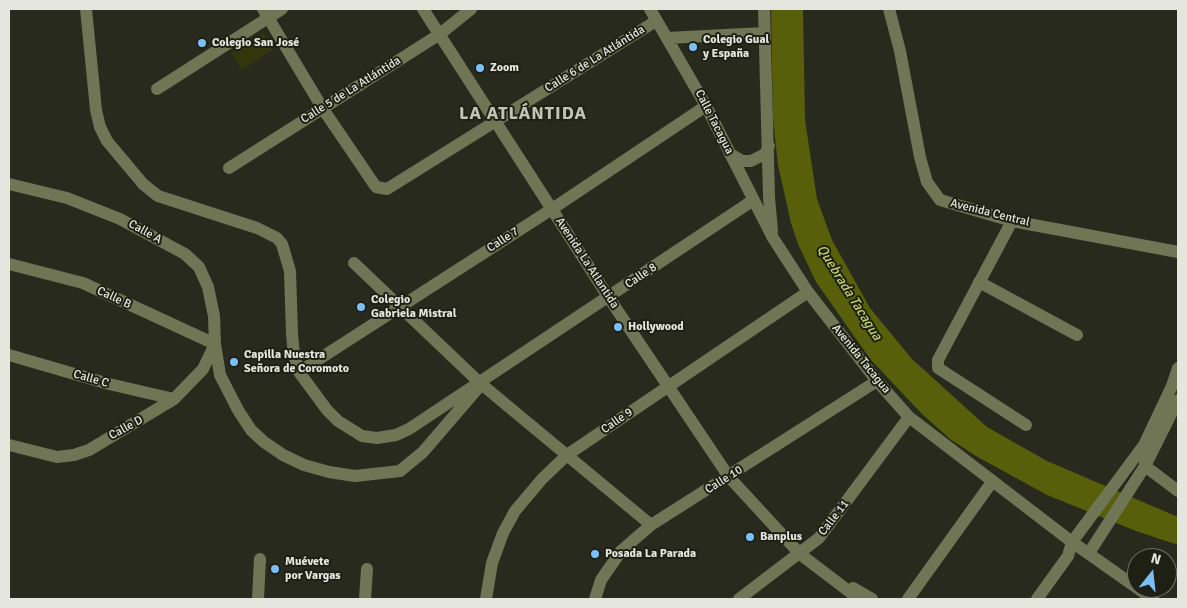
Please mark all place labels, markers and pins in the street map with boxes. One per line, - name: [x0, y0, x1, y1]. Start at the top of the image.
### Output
- place label: Colegio Gual y España: [703, 33, 769, 61]
- place label: Colegio San José: [212, 36, 299, 50]
- marker: Colegio San José: [196, 37, 208, 49]
- marker: Colegio Gual y España: [687, 41, 699, 53]
- place label: Zoom: [490, 61, 519, 75]
- marker: Zoom: [474, 62, 486, 74]
- place label: Colegio Gabriela Mistral: [371, 293, 456, 321]
- marker: Colegio Gabriela Mistral: [355, 301, 367, 313]
- place label: Hollywood: [628, 320, 684, 334]
- marker: Hollywood: [612, 321, 624, 333]
- place label: Capilla Nuestra Señora de Coromoto: [244, 348, 349, 376]
- marker: Capilla Nuestra Señora de Coromoto: [228, 356, 240, 368]
- place label: Banplus: [760, 530, 802, 544]
- marker: Banplus: [744, 531, 756, 543]
- place label: Posada La Parada: [605, 547, 696, 561]
- marker: Posada La Parada: [589, 548, 601, 560]
- place label: Muévete por Vargas: [285, 555, 341, 583]
- marker: Muévete por Vargas: [269, 563, 281, 575]

